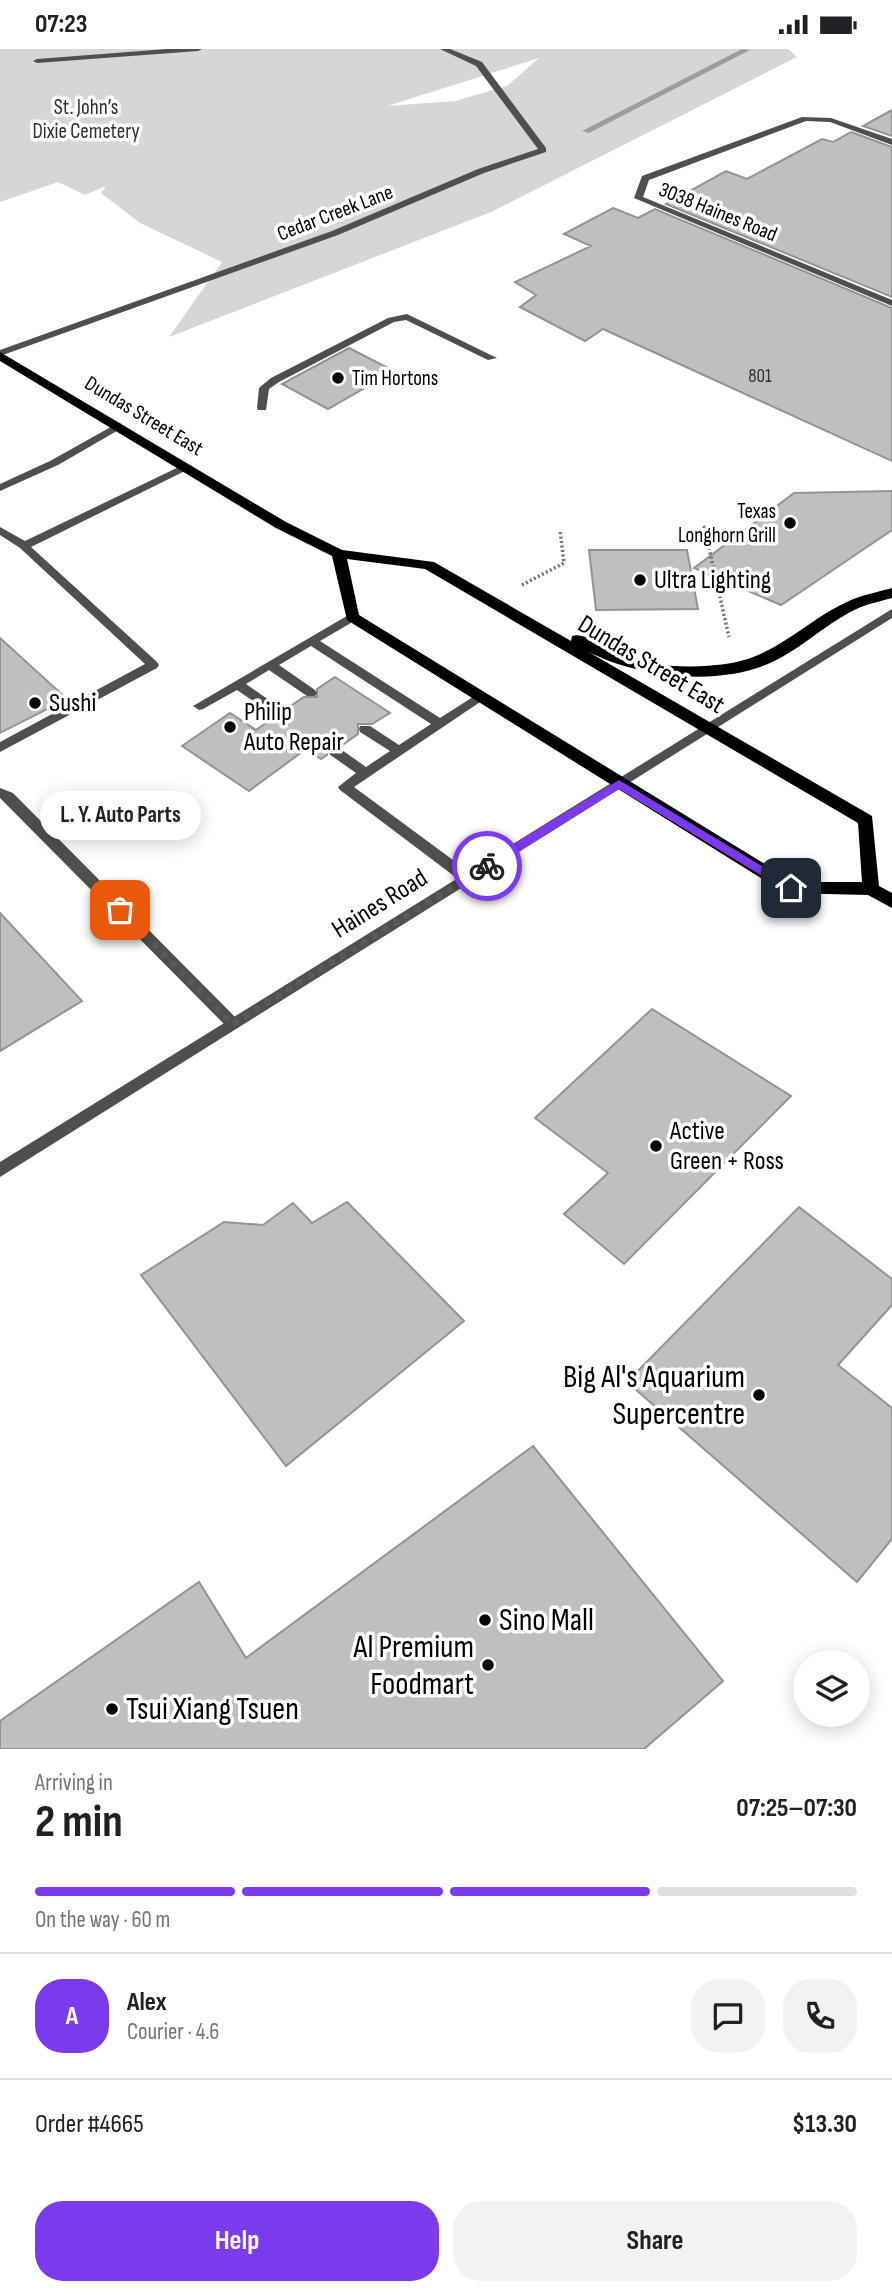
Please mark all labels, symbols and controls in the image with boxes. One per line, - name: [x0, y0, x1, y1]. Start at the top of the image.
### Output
- text: 07:23: [35, 9, 87, 40]
- park label: St. John’s Dixie Cemetery: [32, 95, 140, 144]
- street label: 3038 Haines Road: [655, 177, 781, 247]
- street label: Cedar Creek Lane: [274, 179, 396, 247]
- house number: 801: [748, 365, 772, 388]
- place label: Tim Hortons: [352, 366, 438, 391]
- marker: Tim Hortons: [330, 370, 346, 386]
- street label: Dundas Street East: [80, 371, 208, 461]
- place label: Texas Longhorn Grill: [678, 499, 776, 548]
- marker: Texas Longhorn Grill: [782, 515, 798, 531]
- place label: Ultra Lighting: [654, 565, 771, 596]
- marker: Ultra Lighting: [632, 572, 648, 588]
- street label: Dundas Street East: [572, 609, 730, 721]
- place label: Sushi: [49, 688, 96, 719]
- marker: Sushi: [27, 695, 43, 711]
- place label: Philip Auto Repair: [243, 697, 344, 758]
- marker: Philip Auto Repair: [222, 719, 238, 735]
- callout: L. Y. Auto Parts: [40, 791, 200, 840]
- text: L. Y. Auto Parts: [60, 801, 181, 829]
- courier: [452, 831, 522, 901]
- icon: bike: [468, 847, 506, 885]
- pin: [761, 858, 821, 918]
- street label: Haines Road: [327, 863, 433, 945]
- icon: home: [772, 869, 810, 907]
- pin: [90, 880, 150, 940]
- icon: bag: [101, 891, 139, 929]
- place label: Active Green + Ross: [669, 1116, 784, 1177]
- marker: Active Green + Ross: [648, 1138, 664, 1154]
- place label: Big Al's Aquarium Supercentre: [563, 1358, 745, 1434]
- marker: Big Al's Aquarium Supercentre: [751, 1387, 767, 1403]
- place label: Sino Mall: [499, 1601, 594, 1640]
- marker: Sino Mall: [477, 1612, 493, 1628]
- place label: Al Premium Foodmart: [352, 1628, 474, 1704]
- map controls: [793, 1650, 870, 1727]
- button: layers: [793, 1650, 870, 1727]
- marker: Al Premium Foodmart: [480, 1657, 496, 1673]
- place label: Tsui Xiang Tsuen: [126, 1690, 299, 1729]
- marker: Tsui Xiang Tsuen: [104, 1701, 120, 1717]
- text: Arriving in: [35, 1769, 113, 1797]
- text: 07:25–07:30: [736, 1793, 857, 1824]
- text: 2 min: [35, 1795, 123, 1850]
- text: On the way · 60 m: [35, 1906, 170, 1934]
- button: chat: [691, 1979, 765, 2053]
- button: phone: [783, 1979, 857, 2053]
- text: Alex: [127, 1987, 167, 2018]
- text: A: [66, 2001, 78, 2032]
- text: Courier · 4.6: [127, 2018, 219, 2046]
- text: Order #4665: [35, 2109, 144, 2140]
- text: $13.30: [792, 2109, 857, 2140]
- button: Help: [35, 2201, 439, 2281]
- button: Share: [453, 2201, 857, 2281]

